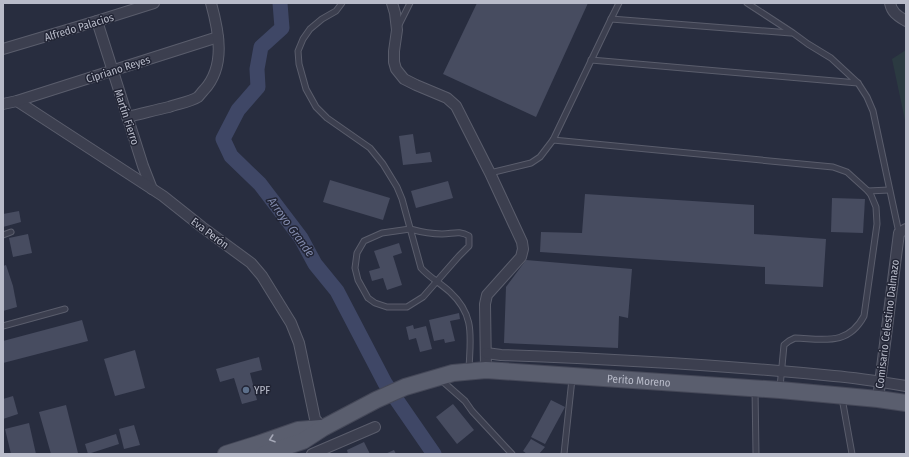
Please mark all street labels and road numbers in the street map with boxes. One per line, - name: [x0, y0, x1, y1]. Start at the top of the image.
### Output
- street label: Alfredo Palacios: [43, 11, 116, 44]
- street label: Cipriano Reyes: [84, 53, 152, 86]
- street label: Martín Fierro: [111, 88, 142, 147]
- street label: Eva Perón: [188, 215, 231, 252]
- street label: Comisario Celestino Dalmazo: [873, 259, 902, 389]
- street label: Perito Moreno: [607, 372, 671, 390]

